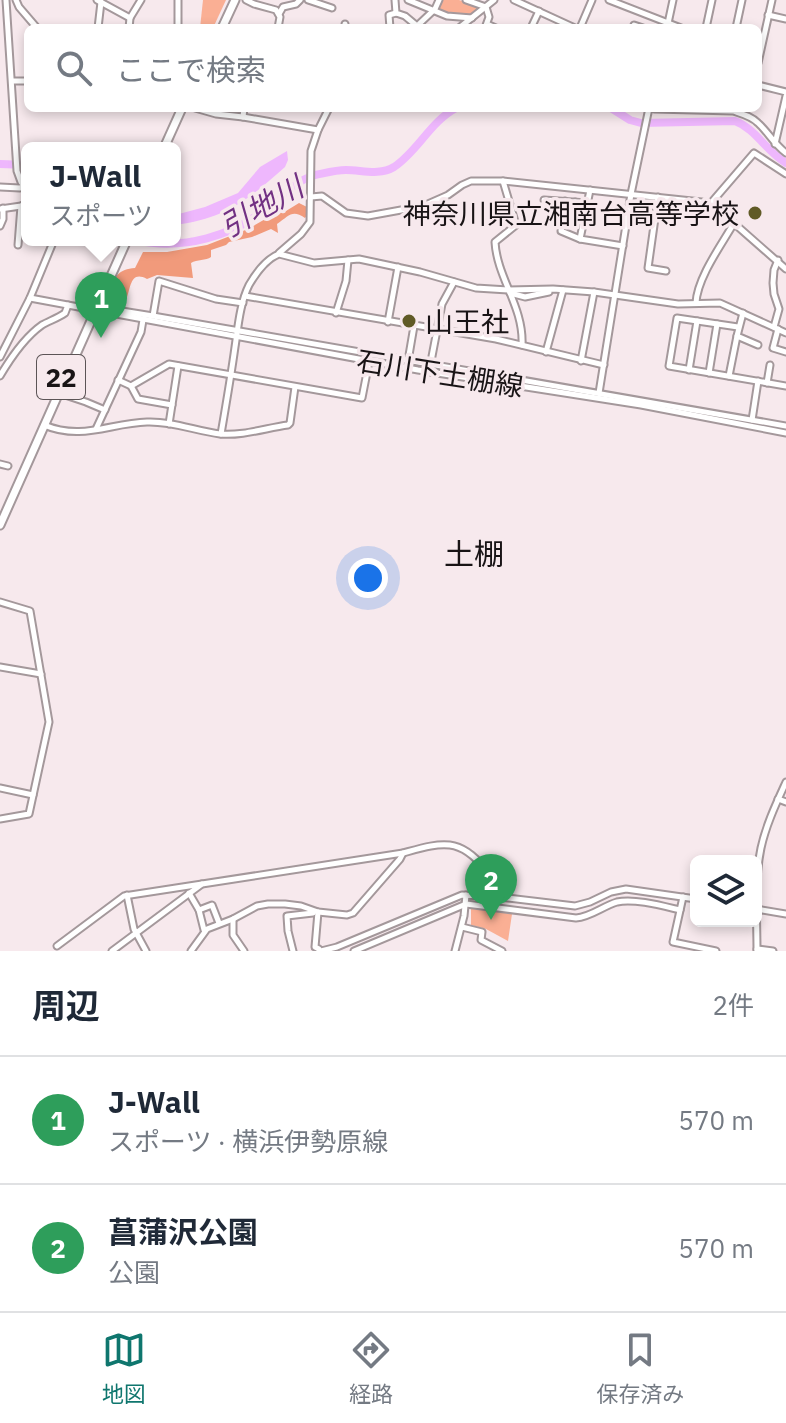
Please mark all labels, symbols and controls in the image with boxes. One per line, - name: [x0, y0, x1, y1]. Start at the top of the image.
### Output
- search box: [24, 24, 762, 112]
- icon: search: [52, 46, 96, 90]
- text: ここで検索: [116, 50, 266, 89]
- popup: [21, 142, 181, 246]
- text: J-Wall: [49, 156, 141, 195]
- water label: 引地川: [212, 165, 312, 245]
- place label: 神奈川県立湘南台高等学校: [403, 195, 739, 232]
- text: スポーツ: [49, 198, 153, 232]
- marker: 神奈川県立湘南台高等学校: [746, 204, 764, 222]
- pin: 1: [75, 272, 127, 338]
- place label: 山王社: [425, 303, 509, 340]
- marker: 山王社: [400, 312, 418, 330]
- street label: 石川下土棚線: [354, 342, 526, 404]
- road number: 22: [37, 355, 85, 399]
- district label: 土棚: [444, 534, 504, 573]
- your location: [348, 558, 388, 598]
- pin: 2: [465, 854, 517, 920]
- map controls: [690, 855, 762, 927]
- button: layers: [690, 855, 762, 927]
- text: 周辺: [32, 983, 100, 1027]
- text: 2件: [712, 988, 754, 1022]
- text: J-Wall: [108, 1082, 200, 1121]
- text: 1: [50, 1103, 66, 1137]
- text: 570 m: [678, 1103, 754, 1137]
- text: スポーツ · 横浜伊勢原線: [108, 1124, 388, 1158]
- text: 菖蒲沢公園: [108, 1212, 258, 1251]
- text: 2: [50, 1231, 66, 1265]
- text: 570 m: [678, 1231, 754, 1265]
- text: 公園: [108, 1255, 160, 1289]
- tab: 地図: [102, 1328, 146, 1408]
- tab: 経路: [349, 1328, 393, 1408]
- tab: 保存済み: [596, 1328, 684, 1408]

